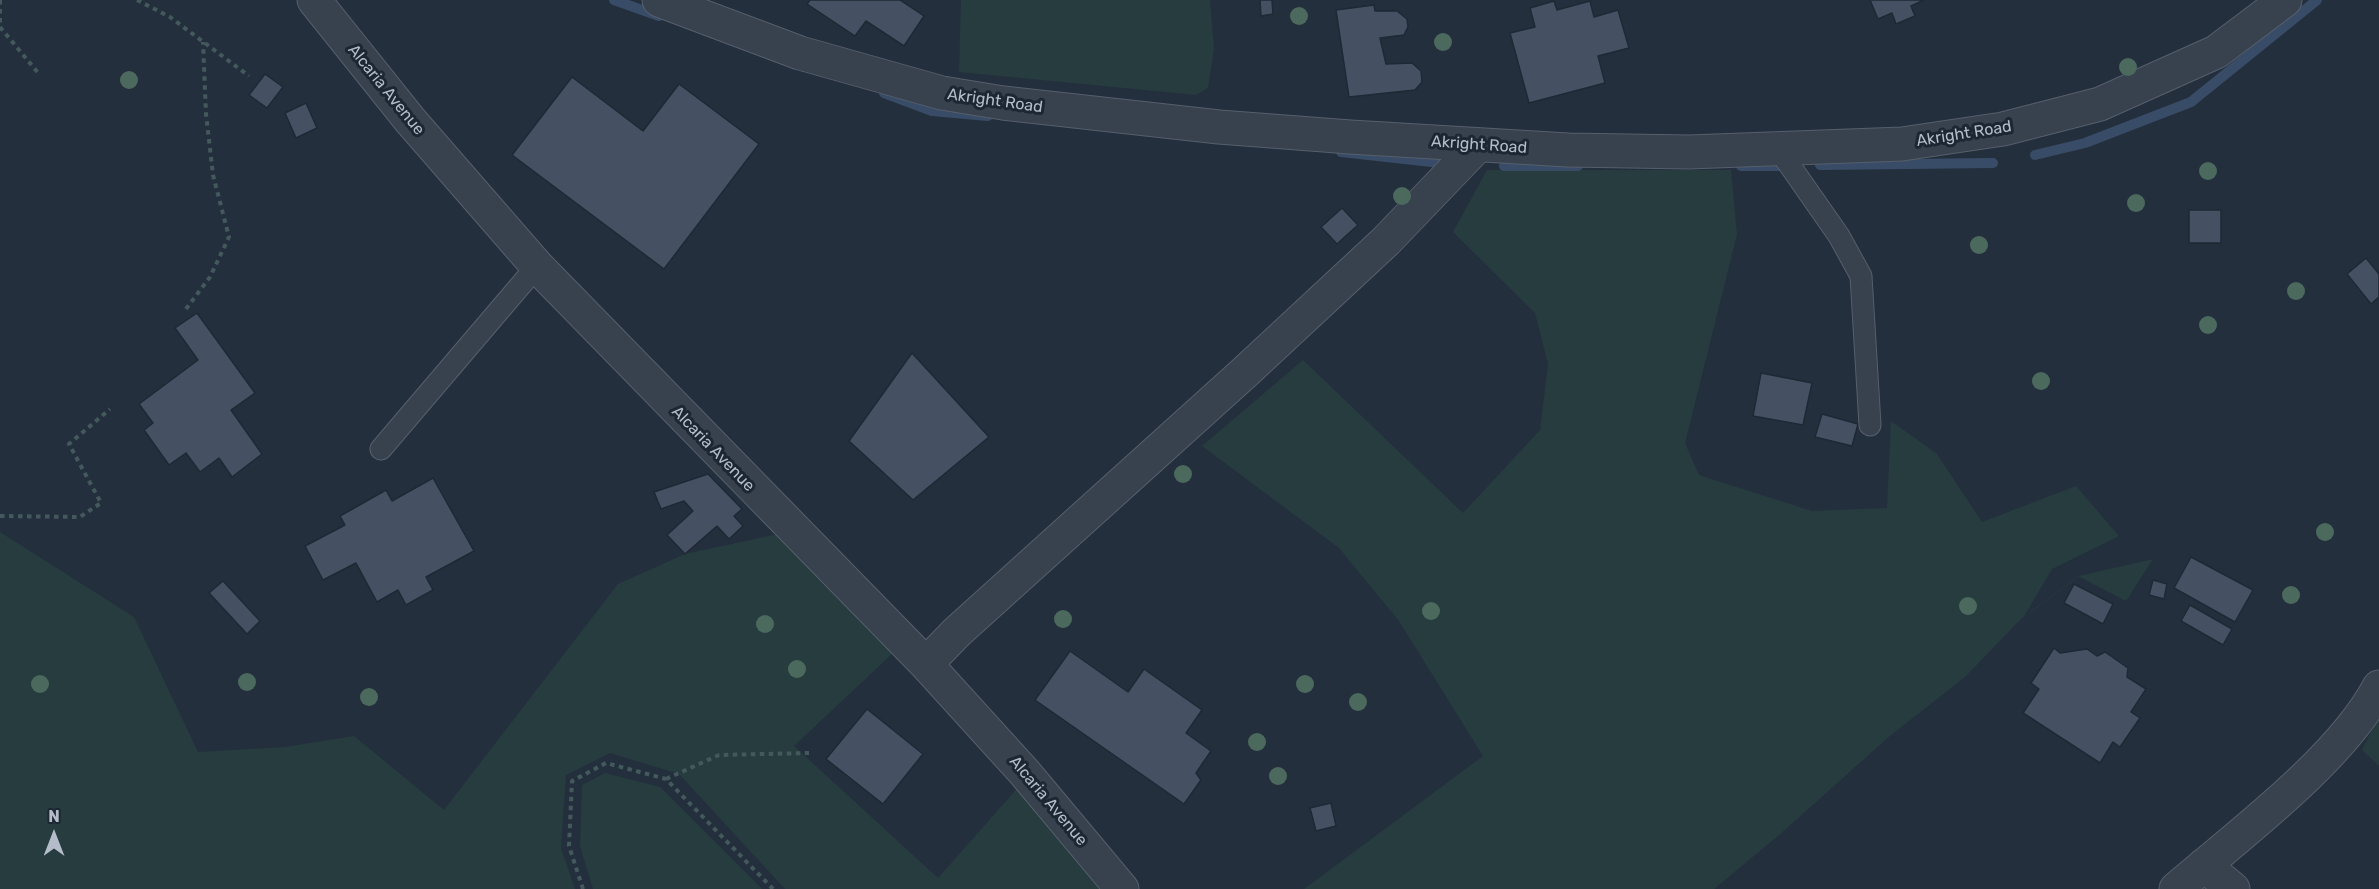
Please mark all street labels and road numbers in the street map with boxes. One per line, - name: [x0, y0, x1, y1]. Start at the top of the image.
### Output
- street label: Alcaria Avenue: [344, 41, 428, 139]
- street label: Akright Road: [946, 85, 1044, 117]
- street label: Akright Road: [1915, 117, 2013, 151]
- street label: Akright Road: [1430, 132, 1528, 158]
- street label: Alcaria Avenue: [668, 402, 758, 496]
- street label: Alcaria Avenue: [1005, 752, 1091, 850]

